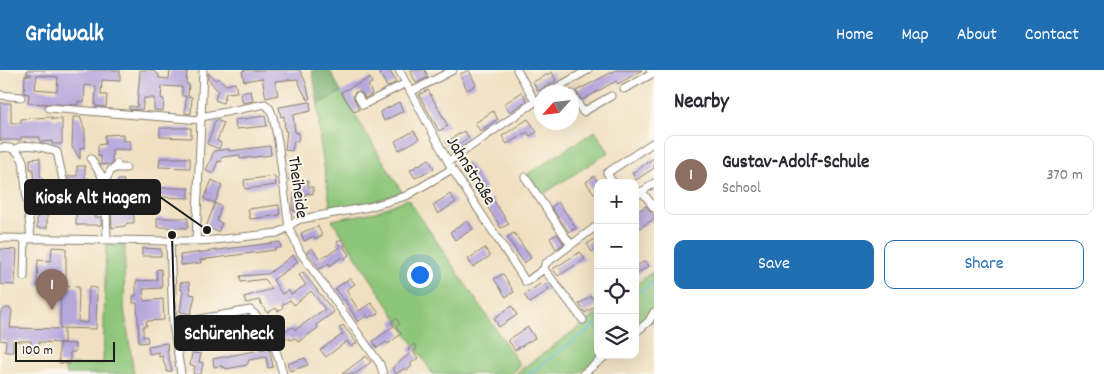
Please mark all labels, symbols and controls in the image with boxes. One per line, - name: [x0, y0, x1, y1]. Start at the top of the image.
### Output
- text: Gridwalk: [25, 18, 104, 52]
- text: Home: [836, 23, 873, 48]
- text: Map: [901, 23, 929, 48]
- text: About: [957, 23, 997, 48]
- text: Contact: [1025, 23, 1079, 48]
- north arrow: [534, 85, 579, 130]
- text: Nearby: [674, 88, 729, 118]
- street label: Jahnstraße: [439, 132, 501, 211]
- text: Gustav-Adolf-Schule: [722, 150, 869, 177]
- street label: Theiheide: [280, 155, 313, 220]
- text: 1: [689, 164, 693, 187]
- text: 370 m: [1046, 164, 1083, 187]
- text: School: [722, 177, 761, 200]
- map controls: [594, 179, 639, 359]
- button: +: [594, 179, 639, 224]
- callout: Kiosk Alt Hagem: [25, 180, 160, 214]
- text: Kiosk Alt Hagem: [35, 186, 151, 213]
- button: −: [594, 224, 639, 269]
- button: Save: [674, 240, 874, 289]
- button: Share: [884, 240, 1084, 289]
- your location: [407, 262, 433, 288]
- pin: 1: [36, 269, 68, 310]
- button: locate: [594, 269, 639, 314]
- button: layers: [594, 314, 639, 359]
- callout: Schürenheck: [175, 316, 284, 350]
- text: Schürenheck: [184, 322, 274, 349]
- scale bar: [15, 339, 115, 362]
- text: 100 m: [22, 341, 53, 361]

